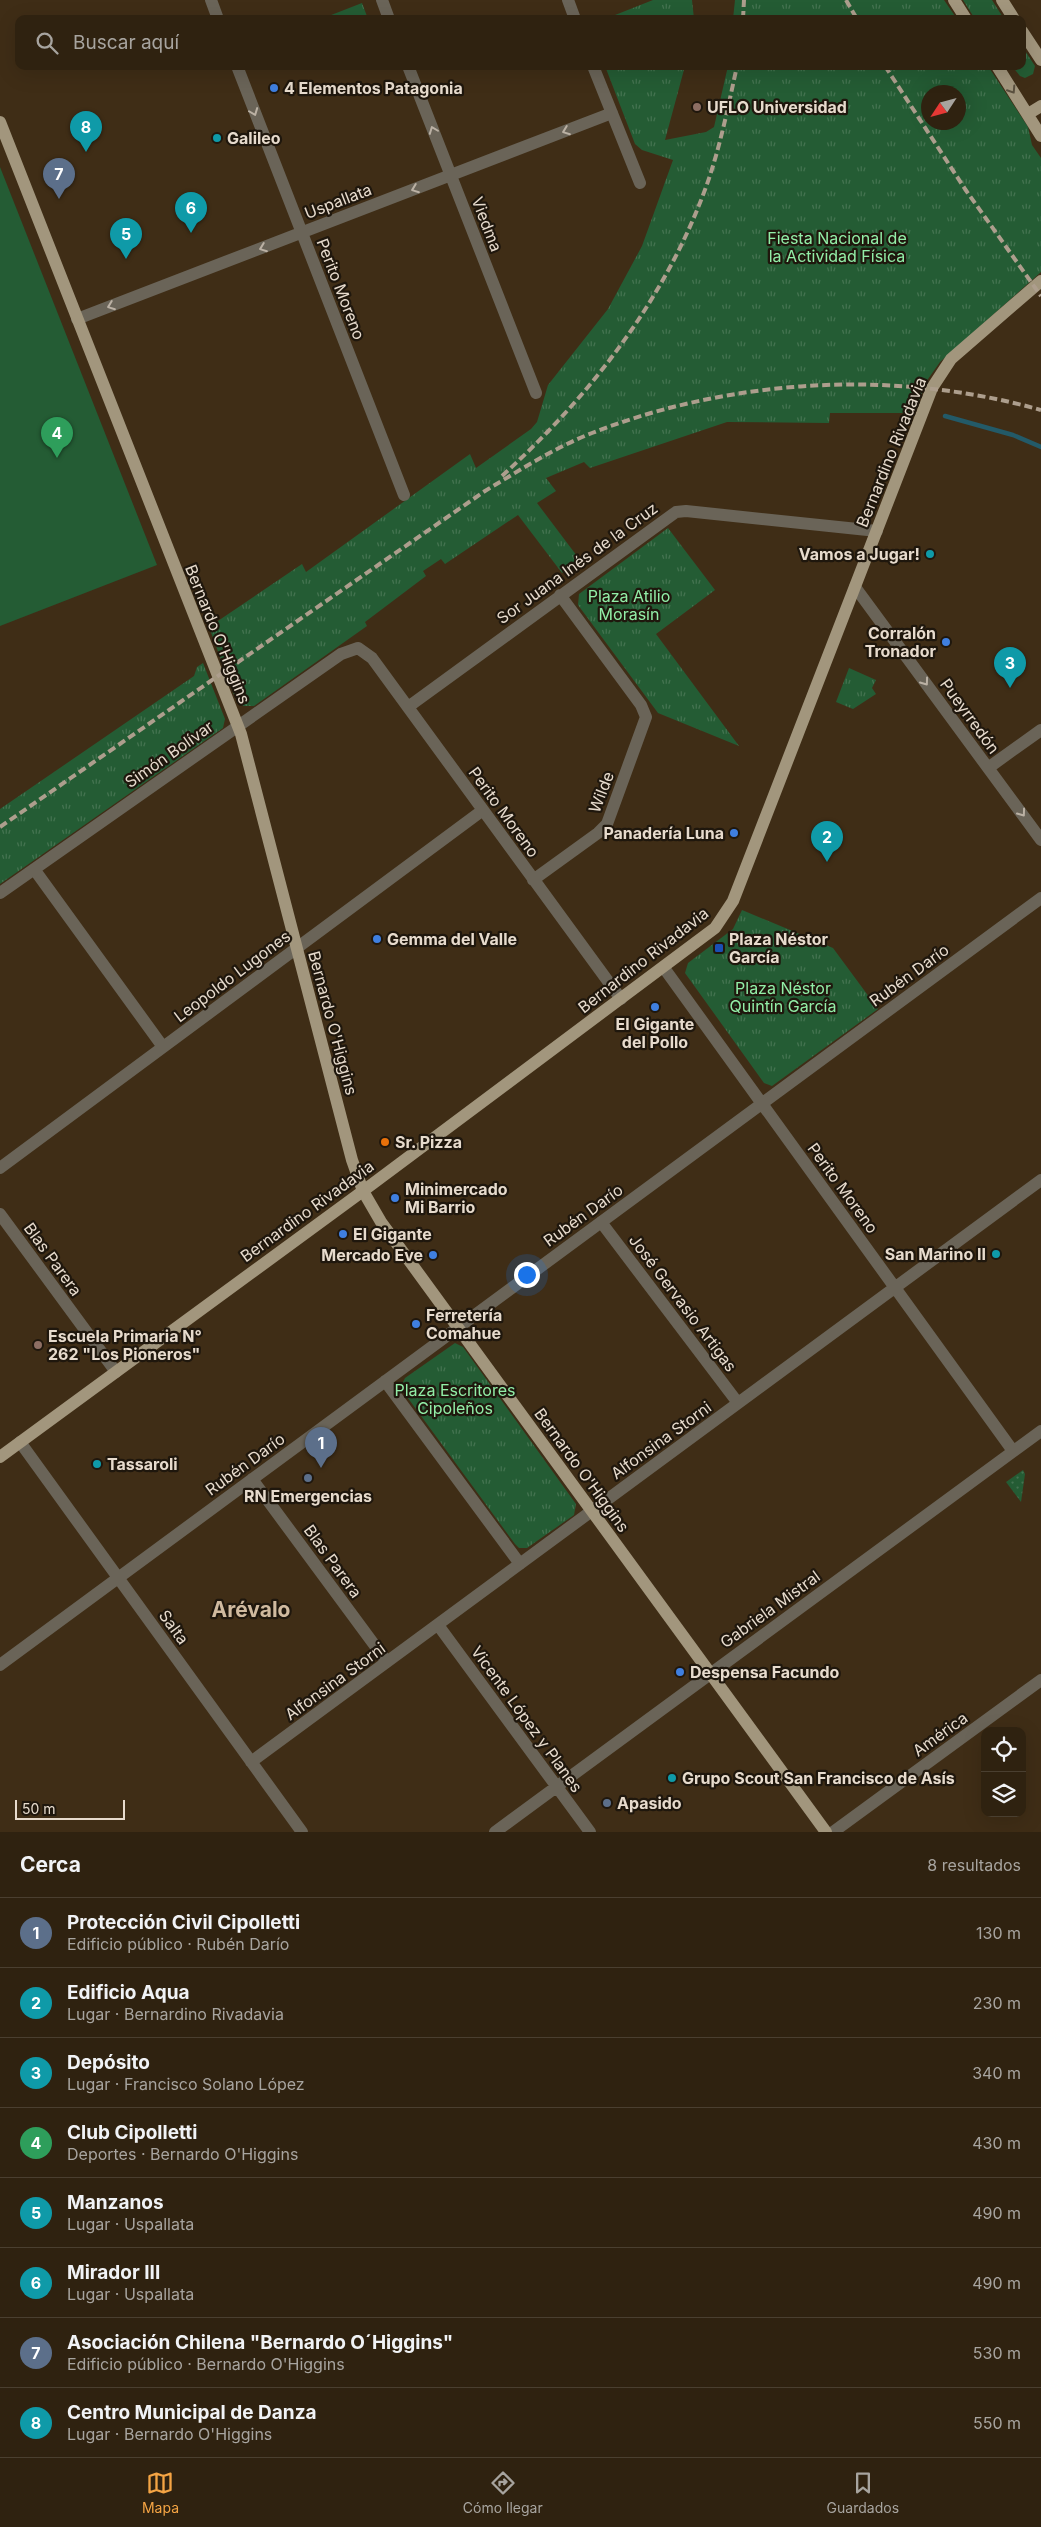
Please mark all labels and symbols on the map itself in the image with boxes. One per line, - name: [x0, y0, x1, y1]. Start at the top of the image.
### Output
- place label: 4 Elementos Patagonia: [284, 78, 463, 98]
- marker: 4 Elementos Patagonia: [268, 82, 280, 94]
- north arrow: [921, 85, 966, 130]
- one-way arrow: [1006, 85, 1015, 94]
- place label: UFLO Universidad: [707, 97, 847, 117]
- marker: UFLO Universidad: [691, 101, 703, 113]
- one-way arrow: [248, 107, 259, 116]
- pin: 8: [70, 111, 102, 152]
- one-way arrow: [562, 125, 571, 135]
- one-way arrow: [429, 126, 439, 135]
- place label: Galileo: [227, 128, 281, 148]
- marker: Galileo: [211, 132, 223, 144]
- pin: 7: [43, 158, 75, 199]
- street label: Uspallata: [302, 179, 374, 223]
- one-way arrow: [411, 183, 419, 193]
- pin: 6: [175, 192, 207, 233]
- street label: Viedma: [467, 194, 507, 254]
- pin: 5: [110, 218, 142, 259]
- park label: Fiesta Nacional de la Actividad Física: [767, 228, 907, 266]
- street label: Perito Moreno: [312, 235, 370, 343]
- one-way arrow: [259, 241, 268, 252]
- one-way arrow: [107, 300, 116, 310]
- street label: Bernardino Rivadavia: [852, 374, 930, 530]
- pin: 4: [41, 417, 73, 458]
- street label: Sor Juana Inés de la Cruz: [493, 498, 661, 628]
- place label: Vamos a Jugar!: [799, 544, 920, 564]
- marker: Vamos a Jugar!: [924, 548, 936, 560]
- street label: Bernardo O'Higgins: [181, 561, 255, 707]
- park label: Plaza Atilio Morasín: [588, 586, 670, 624]
- place label: Corralón Tronador: [865, 623, 936, 661]
- marker: Corralón Tronador: [940, 636, 952, 648]
- pin: 3: [994, 647, 1026, 688]
- street label: Pueyrredón: [936, 675, 1004, 757]
- one-way arrow: [920, 676, 928, 685]
- street label: Simón Bolívar: [121, 716, 217, 792]
- street label: Perito Moreno: [464, 763, 544, 861]
- street label: Wilde: [584, 769, 618, 815]
- one-way arrow: [1016, 807, 1024, 816]
- pin: 2: [811, 821, 843, 862]
- place label: Panadería Luna: [603, 823, 724, 843]
- marker: Panadería Luna: [728, 827, 740, 839]
- street label: Bernardino Rivadavia: [574, 903, 712, 1017]
- street label: Leopoldo Lugones: [170, 926, 294, 1026]
- place label: Gemma del Valle: [387, 929, 517, 949]
- place label: Plaza Néstor García: [729, 929, 828, 967]
- marker: Gemma del Valle: [371, 933, 383, 945]
- street label: Rubén Darío: [865, 940, 953, 1010]
- marker: Plaza Néstor García: [713, 942, 725, 954]
- street label: Bernardo O'Higgins: [304, 949, 362, 1097]
- park label: Plaza Néstor Quintín García: [730, 978, 836, 1016]
- marker: El Gigante del Pollo: [649, 1001, 661, 1013]
- place label: El Gigante del Pollo: [616, 1014, 694, 1052]
- place label: Sr. Pizza: [395, 1132, 462, 1152]
- marker: Sr. Pizza: [379, 1136, 391, 1148]
- street label: Perito Moreno: [803, 1139, 883, 1237]
- street label: Bernardino Rivadavia: [236, 1156, 378, 1266]
- place label: Minimercado Mi Barrio: [405, 1179, 508, 1217]
- street label: Rubén Darío: [539, 1180, 627, 1250]
- marker: Minimercado Mi Barrio: [389, 1192, 401, 1204]
- street label: Blas Parera: [20, 1219, 86, 1299]
- place label: El Gigante: [353, 1224, 432, 1244]
- marker: El Gigante: [337, 1228, 349, 1240]
- street label: José Gervasio Artigas: [625, 1230, 741, 1376]
- place label: San Marino II: [885, 1244, 986, 1264]
- place label: Mercado Eve: [321, 1245, 423, 1265]
- marker: San Marino II: [990, 1248, 1002, 1260]
- marker: Mercado Eve: [427, 1249, 439, 1261]
- your location: [514, 1262, 540, 1288]
- place label: Ferretería Comahue: [426, 1305, 502, 1343]
- marker: Ferretería Comahue: [410, 1318, 422, 1330]
- place label: Escuela Primaria N° 262 "Los Pioneros": [48, 1326, 202, 1364]
- marker: Escuela Primaria N° 262 "Los Pioneros": [32, 1339, 44, 1351]
- park label: Plaza Escritores Cipoleños: [395, 1380, 515, 1418]
- street label: Alfonsina Storni: [607, 1397, 715, 1483]
- street label: Bernardo O'Higgins: [530, 1404, 634, 1536]
- pin: 1: [305, 1427, 337, 1468]
- street label: Rubén Darío: [201, 1429, 289, 1499]
- place label: Tassaroli: [107, 1454, 178, 1474]
- marker: Tassaroli: [91, 1458, 103, 1470]
- marker: RN Emergencias: [302, 1472, 314, 1484]
- place label: RN Emergencias: [244, 1486, 372, 1506]
- street label: Blas Parera: [300, 1521, 366, 1601]
- street label: Gabriela Mistral: [716, 1566, 824, 1652]
- district label: Arévalo: [212, 1597, 291, 1622]
- street label: Salta: [155, 1606, 193, 1648]
- street label: Alfonsina Storni: [281, 1638, 389, 1724]
- street label: Vicente López y Planes: [467, 1642, 587, 1796]
- place label: Despensa Facundo: [690, 1662, 840, 1682]
- marker: Despensa Facundo: [674, 1666, 686, 1678]
- street label: América: [909, 1707, 971, 1761]
- place label: Grupo Scout San Francisco de Asís: [682, 1768, 955, 1788]
- marker: Grupo Scout San Francisco de Asís: [666, 1772, 678, 1784]
- place label: Apasido: [617, 1793, 682, 1813]
- scale bar: [15, 1797, 125, 1820]
- marker: Apasido: [601, 1797, 613, 1809]

